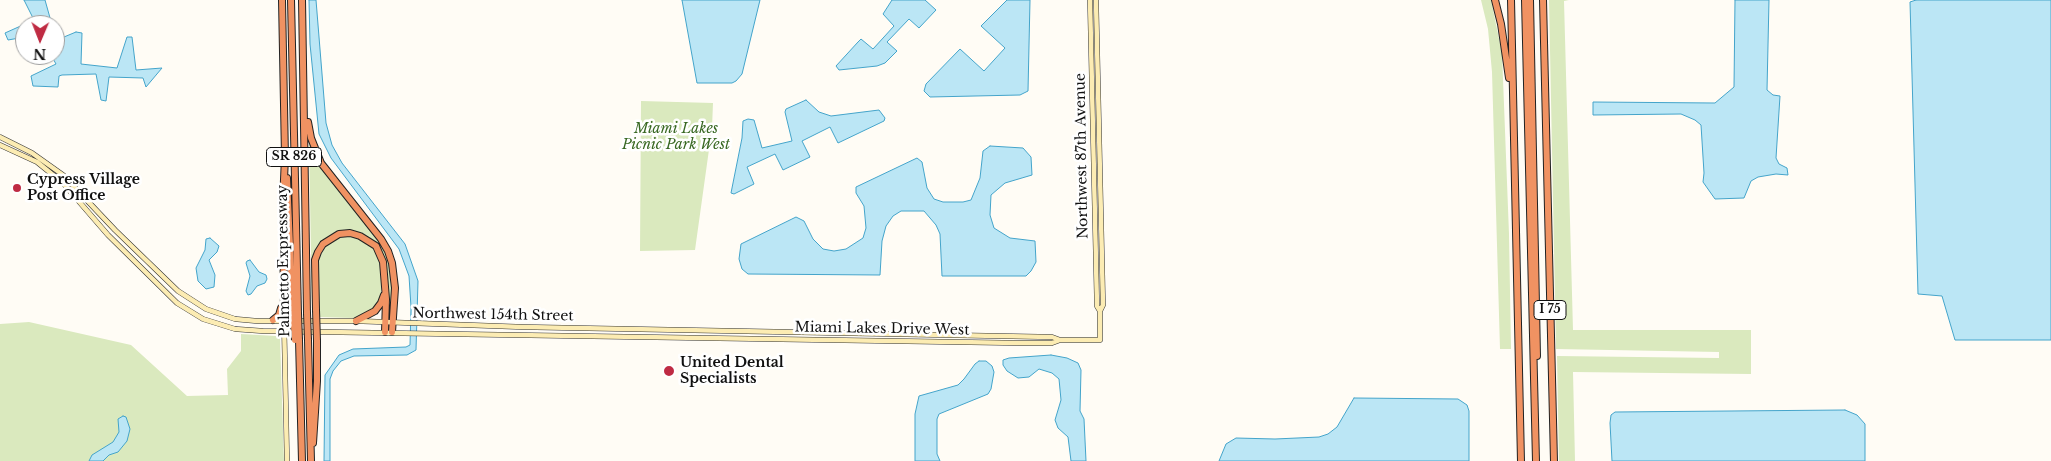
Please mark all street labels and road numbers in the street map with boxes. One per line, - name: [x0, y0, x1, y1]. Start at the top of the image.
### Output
- street label: Northwest 87th Avenue: [1072, 73, 1092, 239]
- road number: SR 826: [266, 148, 322, 166]
- street label: Palmetto Expressway: [274, 185, 294, 337]
- road number: I 75: [1534, 300, 1566, 320]
- street label: Northwest 154th Street: [412, 305, 574, 325]
- street label: Miami Lakes Drive West: [794, 319, 970, 339]

